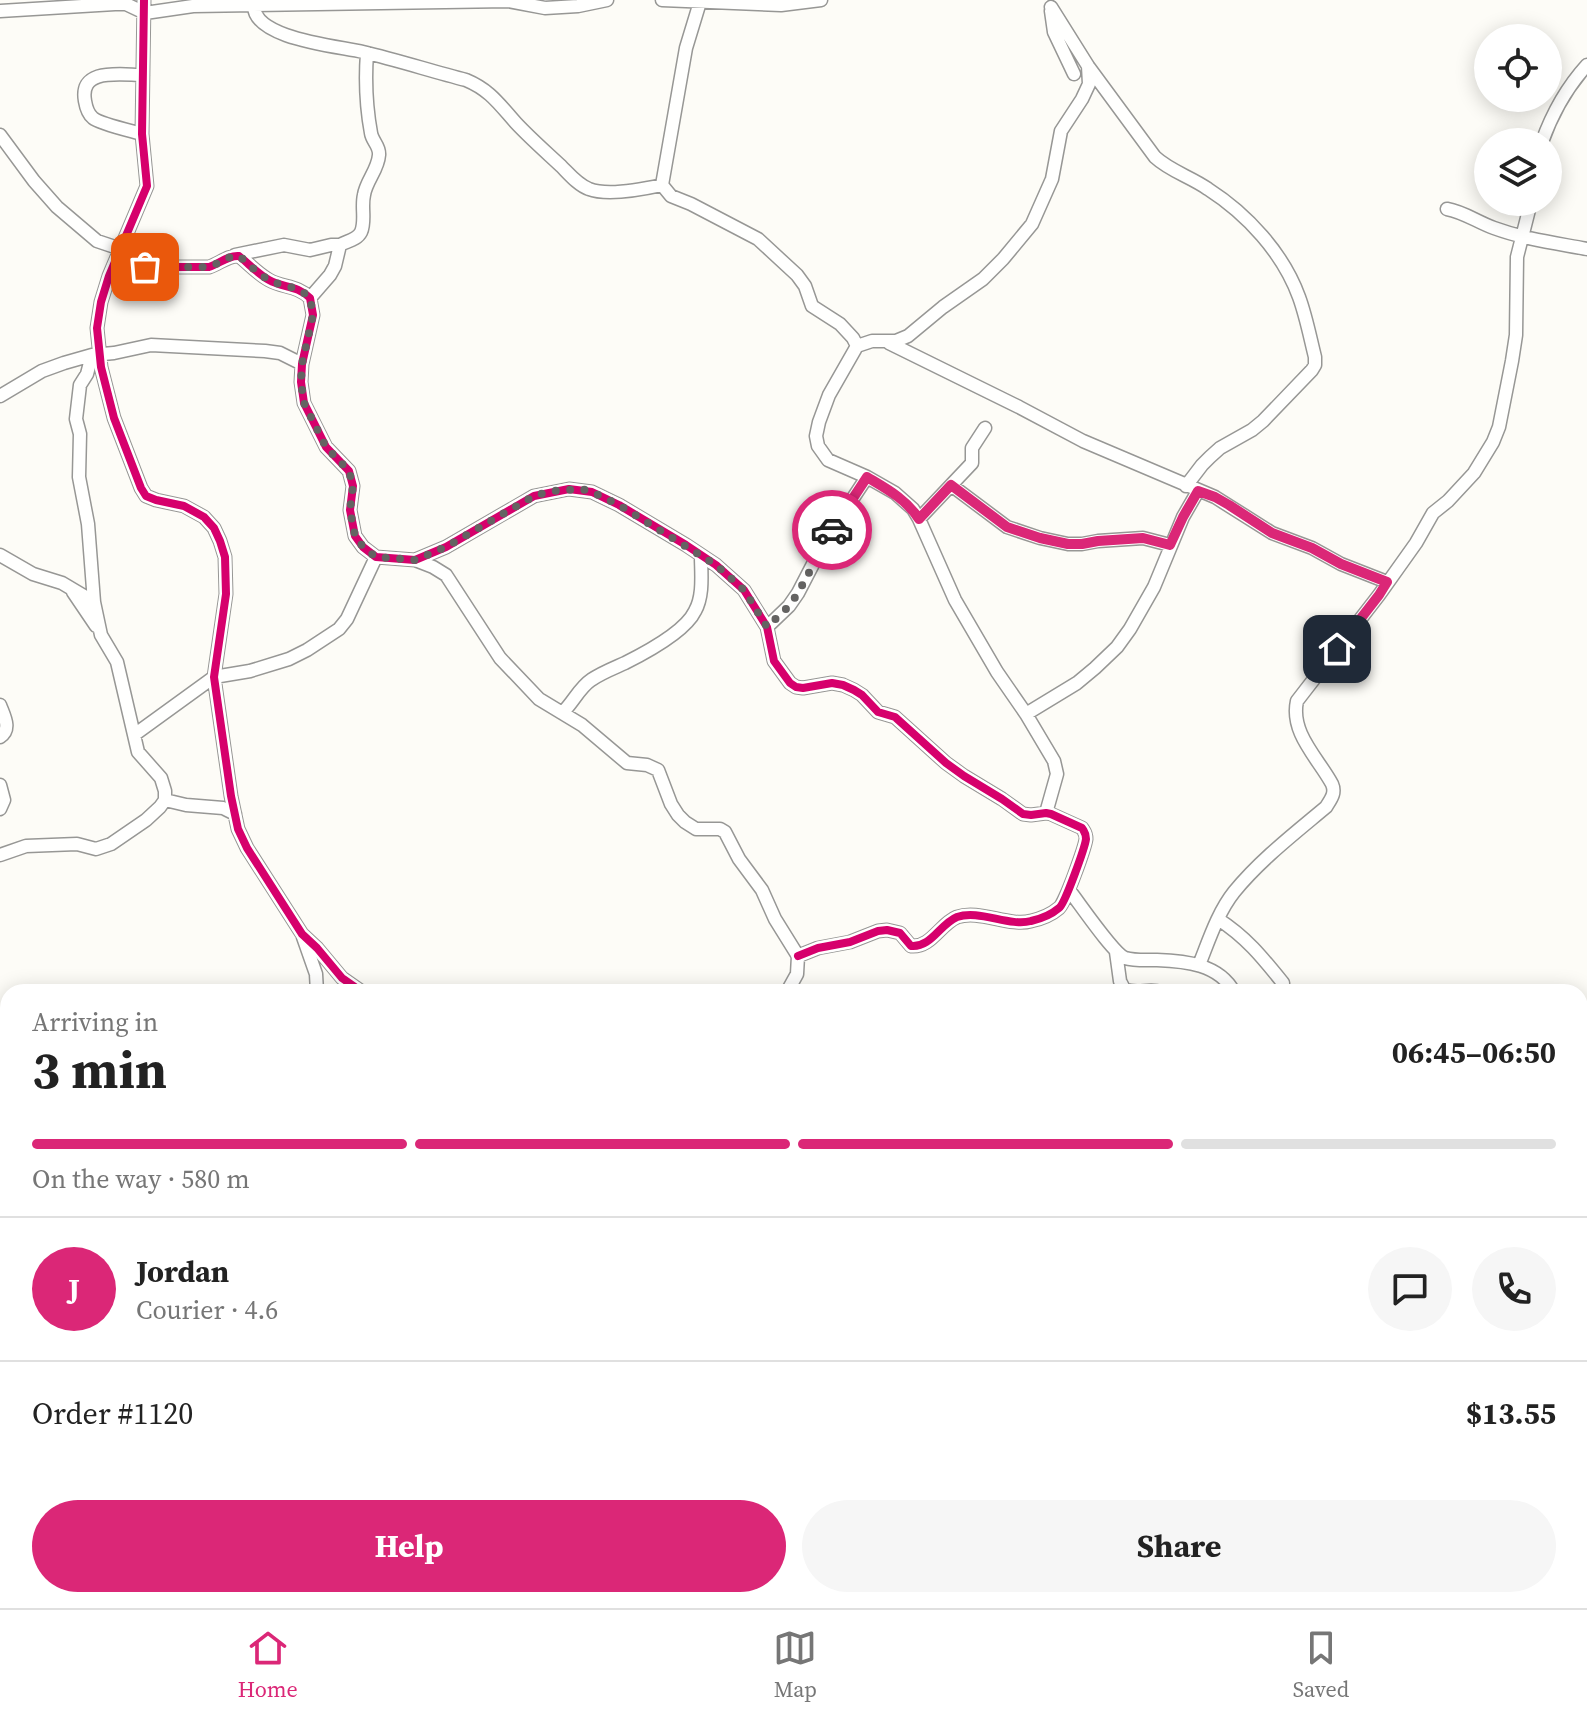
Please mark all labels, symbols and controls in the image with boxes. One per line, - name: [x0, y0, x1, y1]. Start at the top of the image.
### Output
- map controls: [1474, 24, 1562, 216]
- button: locate: [1474, 24, 1562, 112]
- button: layers: [1474, 128, 1562, 216]
- pin: [111, 233, 179, 301]
- icon: bag: [123, 245, 167, 289]
- courier: [792, 490, 872, 570]
- icon: car: [810, 508, 854, 552]
- pin: [1303, 615, 1371, 683]
- icon: home: [1315, 627, 1359, 671]
- text: Arriving in: [32, 1004, 158, 1040]
- text: 06:45–06:50: [1392, 1032, 1556, 1073]
- text: 3 min: [32, 1034, 167, 1105]
- text: On the way · 580 m: [32, 1161, 250, 1197]
- button: chat: [1368, 1247, 1452, 1331]
- button: phone: [1472, 1247, 1556, 1331]
- text: Jordan: [136, 1251, 229, 1292]
- text: J: [68, 1269, 80, 1310]
- text: Courier · 4.6: [136, 1292, 278, 1328]
- text: Order #1120: [32, 1393, 193, 1434]
- text: $13.55: [1466, 1393, 1556, 1434]
- button: Help: [32, 1500, 786, 1592]
- button: Share: [802, 1500, 1556, 1592]
- tab: Home: [238, 1626, 298, 1704]
- tab: Map: [773, 1626, 817, 1704]
- tab: Saved: [1293, 1626, 1349, 1704]

